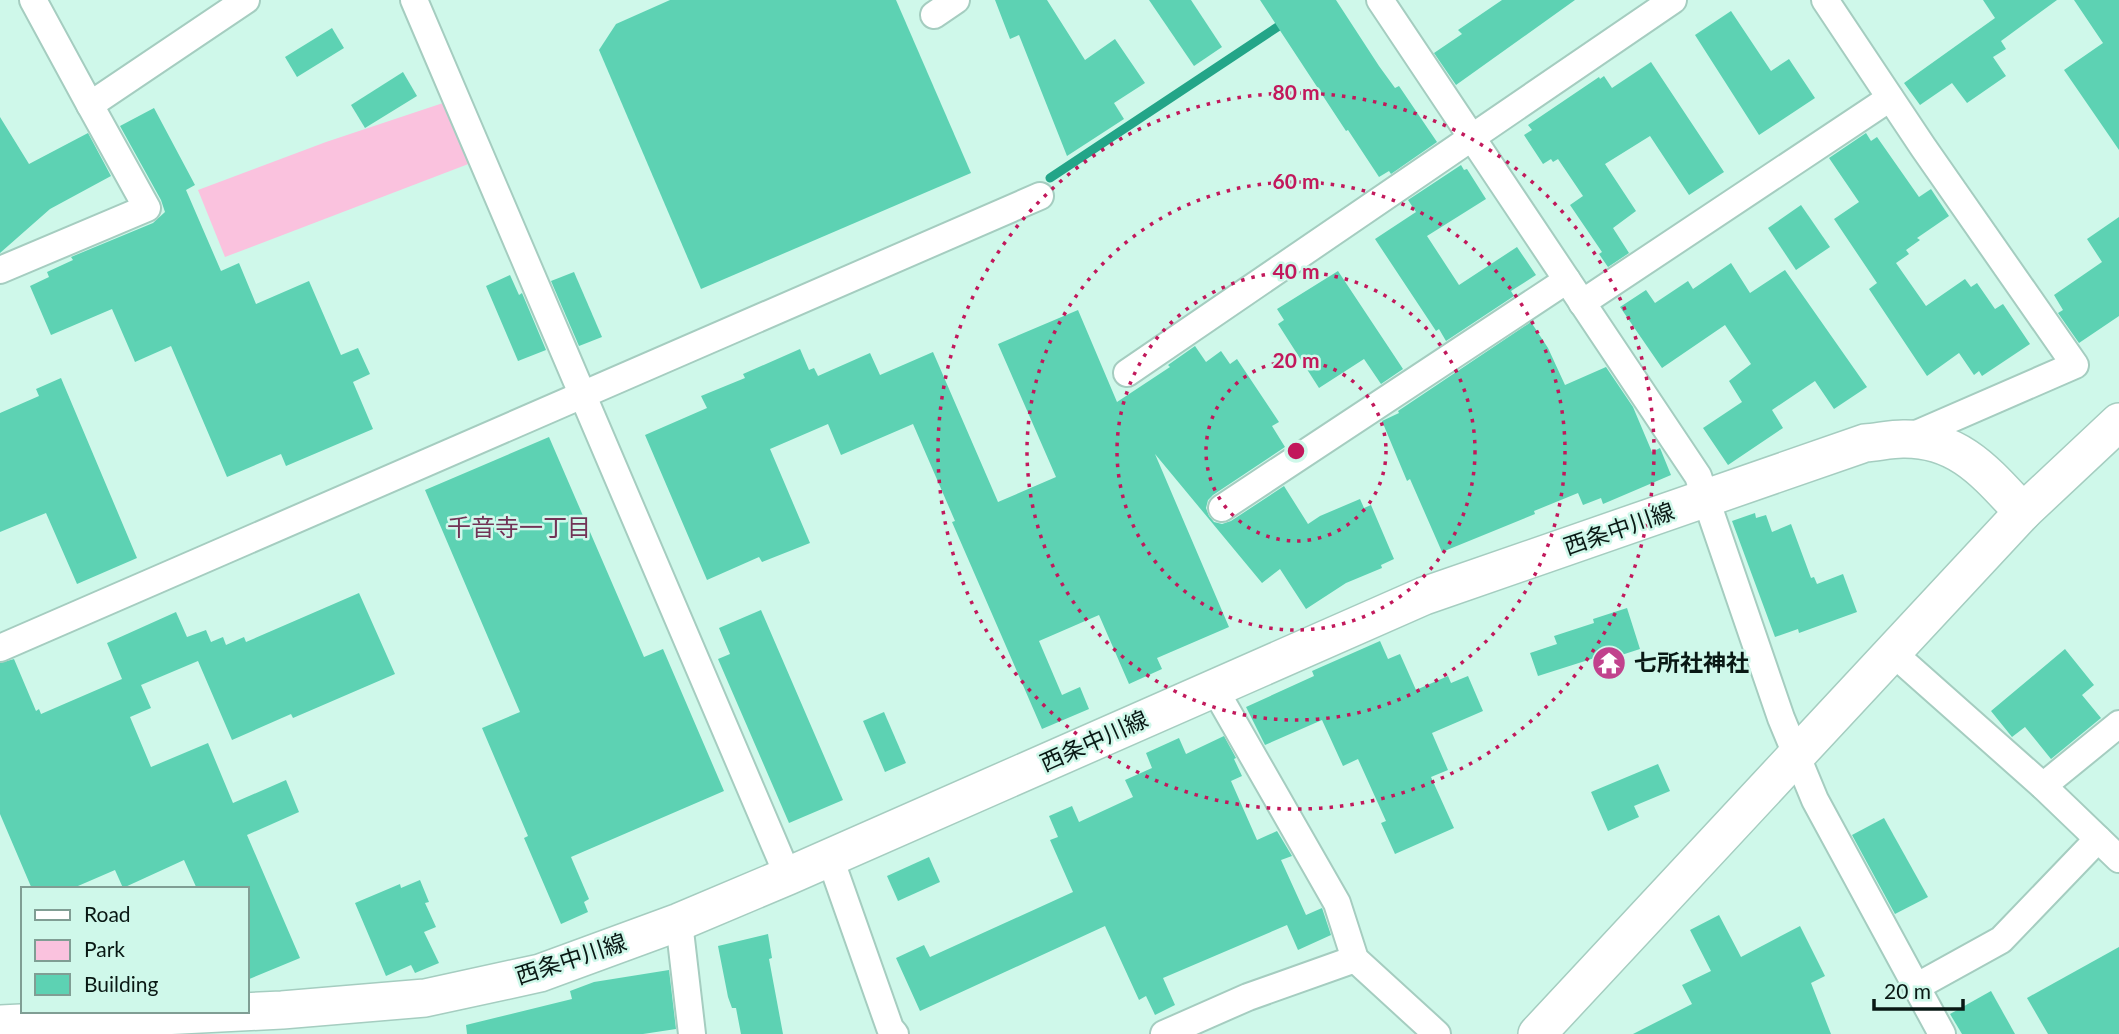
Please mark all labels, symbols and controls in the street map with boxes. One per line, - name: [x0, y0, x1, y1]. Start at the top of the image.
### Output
- text: 80 m: [1272, 79, 1320, 104]
- text: 60 m: [1272, 168, 1320, 193]
- text: 40 m: [1272, 258, 1320, 283]
- text: 20 m: [1272, 347, 1320, 372]
- centre of rings: [1284, 439, 1308, 463]
- street label: 西条中川線: [1560, 496, 1678, 560]
- district label: 千音寺一丁目: [447, 512, 591, 541]
- temple icon: 七所社神社: [1590, 644, 1628, 682]
- place label: 七所社神社: [1634, 648, 1749, 676]
- street label: 西条中川線: [1035, 704, 1152, 776]
- legend: [21, 887, 248, 1013]
- text: Road: [84, 901, 131, 926]
- street label: 西条中川線: [512, 927, 630, 989]
- text: Park: [84, 936, 125, 961]
- scale bar: [1874, 968, 1963, 1012]
- text: Building: [84, 971, 159, 996]
- text: 20 m: [1884, 978, 1931, 1003]

